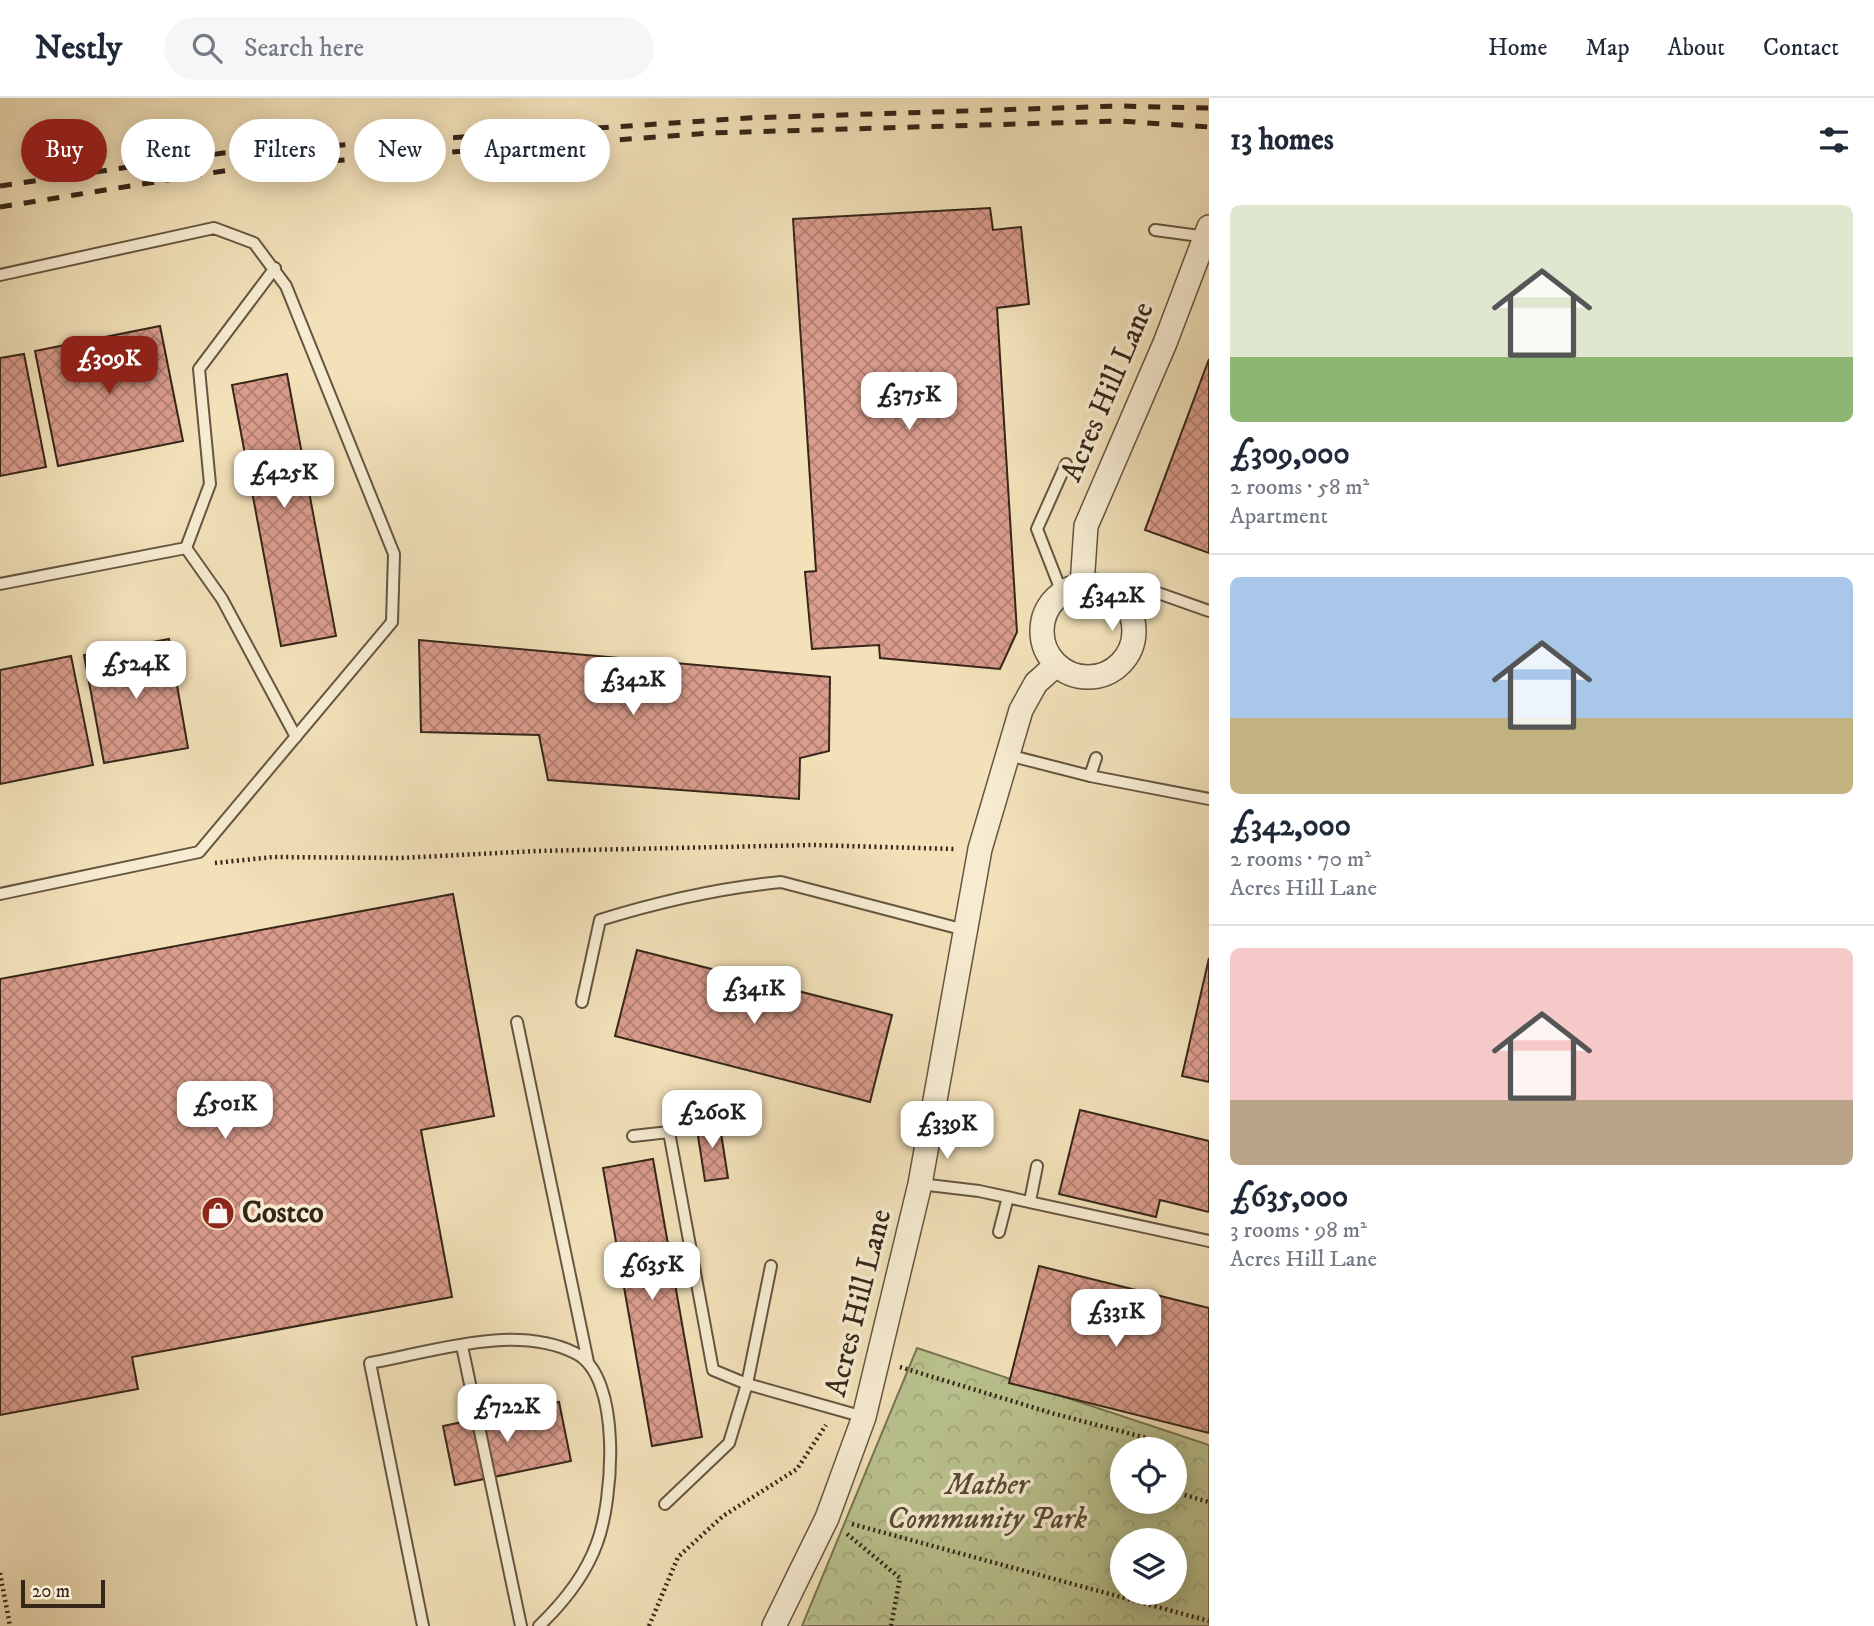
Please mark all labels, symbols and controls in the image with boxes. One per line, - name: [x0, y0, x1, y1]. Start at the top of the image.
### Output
- search box: [164, 17, 654, 80]
- text: Nestly: [35, 28, 122, 69]
- icon: search: [188, 29, 226, 67]
- text: Search here: [244, 32, 364, 65]
- text: Home: [1488, 33, 1547, 63]
- text: Map: [1585, 33, 1630, 63]
- text: About: [1668, 33, 1725, 63]
- text: Contact: [1763, 33, 1839, 63]
- chip: Buy: [21, 119, 107, 182]
- chip: Rent: [121, 119, 215, 182]
- chip: Filters: [229, 119, 340, 182]
- chip: New: [354, 119, 446, 182]
- chip: Apartment: [460, 119, 610, 182]
- icon: filters: [1815, 121, 1853, 159]
- text: 13 homes: [1230, 122, 1334, 159]
- icon: home: [1479, 250, 1605, 376]
- street label: Acres Hill Lane: [1054, 296, 1162, 488]
- pin: £309K: [60, 336, 158, 396]
- text: £309K: [77, 344, 141, 373]
- pin: £375K: [860, 372, 958, 432]
- text: £375K: [877, 380, 941, 409]
- text: £309,000: [1230, 436, 1350, 473]
- pin: £425K: [235, 450, 333, 510]
- text: £425K: [250, 458, 318, 487]
- text: 2 rooms · 58 m²: [1230, 473, 1369, 502]
- text: Apartment: [1230, 502, 1328, 531]
- pin: £342K: [1063, 574, 1161, 633]
- text: £342K: [1079, 581, 1145, 610]
- icon: home: [1479, 622, 1605, 748]
- pin: £524K: [87, 642, 185, 701]
- text: £524K: [102, 649, 170, 678]
- pin: £342K: [584, 658, 682, 717]
- text: £342K: [600, 665, 666, 694]
- text: £342,000: [1230, 808, 1351, 845]
- text: 2 rooms · 70 m²: [1230, 845, 1371, 874]
- text: Acres Hill Lane: [1230, 874, 1377, 903]
- pin: £341K: [705, 967, 803, 1026]
- text: £341K: [723, 974, 785, 1003]
- icon: home: [1479, 993, 1605, 1119]
- pin: £501K: [176, 1082, 274, 1141]
- text: £501K: [193, 1089, 257, 1118]
- pin: £260K: [663, 1090, 761, 1150]
- text: £260K: [678, 1098, 746, 1127]
- pin: £339K: [898, 1102, 996, 1161]
- text: £339K: [917, 1109, 977, 1138]
- text: £635,000: [1230, 1179, 1348, 1216]
- shop icon: Costco: [199, 1194, 237, 1232]
- place label: Costco: [242, 1195, 324, 1232]
- street label: Acres Hill Lane: [818, 1205, 900, 1401]
- text: 3 rooms · 98 m²: [1230, 1216, 1367, 1245]
- pin: £635K: [603, 1242, 701, 1302]
- text: Acres Hill Lane: [1230, 1245, 1377, 1274]
- text: £635K: [620, 1250, 684, 1279]
- pin: £331K: [1067, 1290, 1165, 1349]
- text: £331K: [1087, 1297, 1145, 1326]
- pin: £722K: [458, 1384, 556, 1444]
- text: £722K: [474, 1392, 540, 1421]
- map controls: [1110, 1437, 1187, 1605]
- button: locate: [1110, 1437, 1187, 1514]
- park label: Mather Community Park: [887, 1467, 1088, 1538]
- button: layers: [1110, 1528, 1187, 1605]
- scale bar: [21, 1577, 105, 1609]
- text: 20 m: [32, 1580, 70, 1603]

